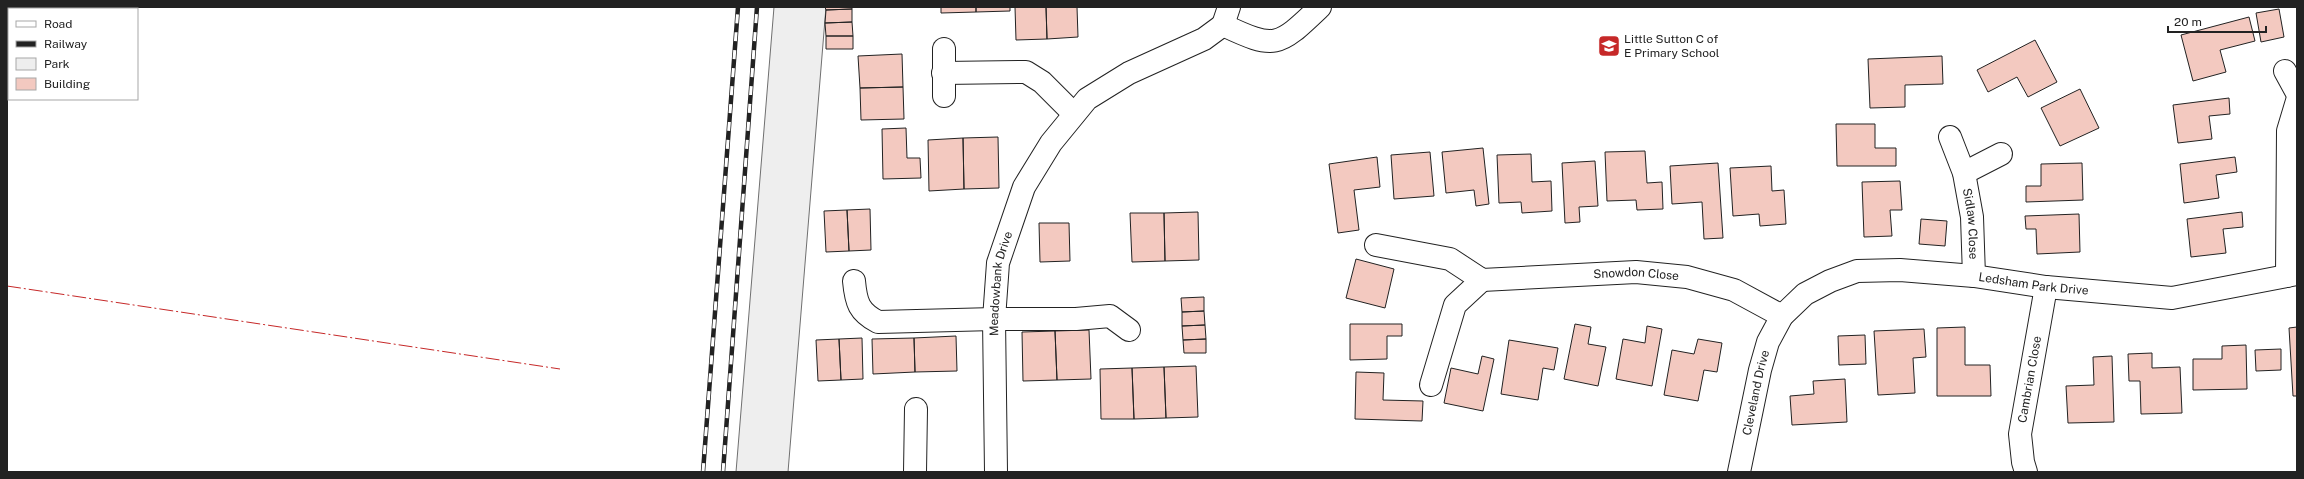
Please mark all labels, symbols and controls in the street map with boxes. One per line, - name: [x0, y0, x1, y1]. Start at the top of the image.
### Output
- legend: [8, 8, 138, 100]
- scale bar: [2168, 8, 2266, 34]
- text: 20 m: [2174, 15, 2202, 29]
- text: Road: [44, 17, 72, 31]
- place label: Little Sutton C of E Primary School: [1624, 32, 1720, 60]
- school or university icon: Little Sutton C of E Primary School: [1596, 33, 1622, 59]
- text: Railway: [44, 37, 88, 51]
- text: Park: [44, 57, 70, 71]
- text: Building: [44, 77, 90, 91]
- street label: Sidlaw Close: [1960, 187, 1980, 260]
- street label: Meadowbank Drive: [987, 229, 1015, 336]
- street label: Snowdon Close: [1593, 265, 1680, 283]
- street label: Ledsham Park Drive: [1978, 270, 2089, 298]
- street label: Cambrian Close: [2015, 335, 2044, 424]
- street label: Cleveland Drive: [1740, 348, 1772, 437]

